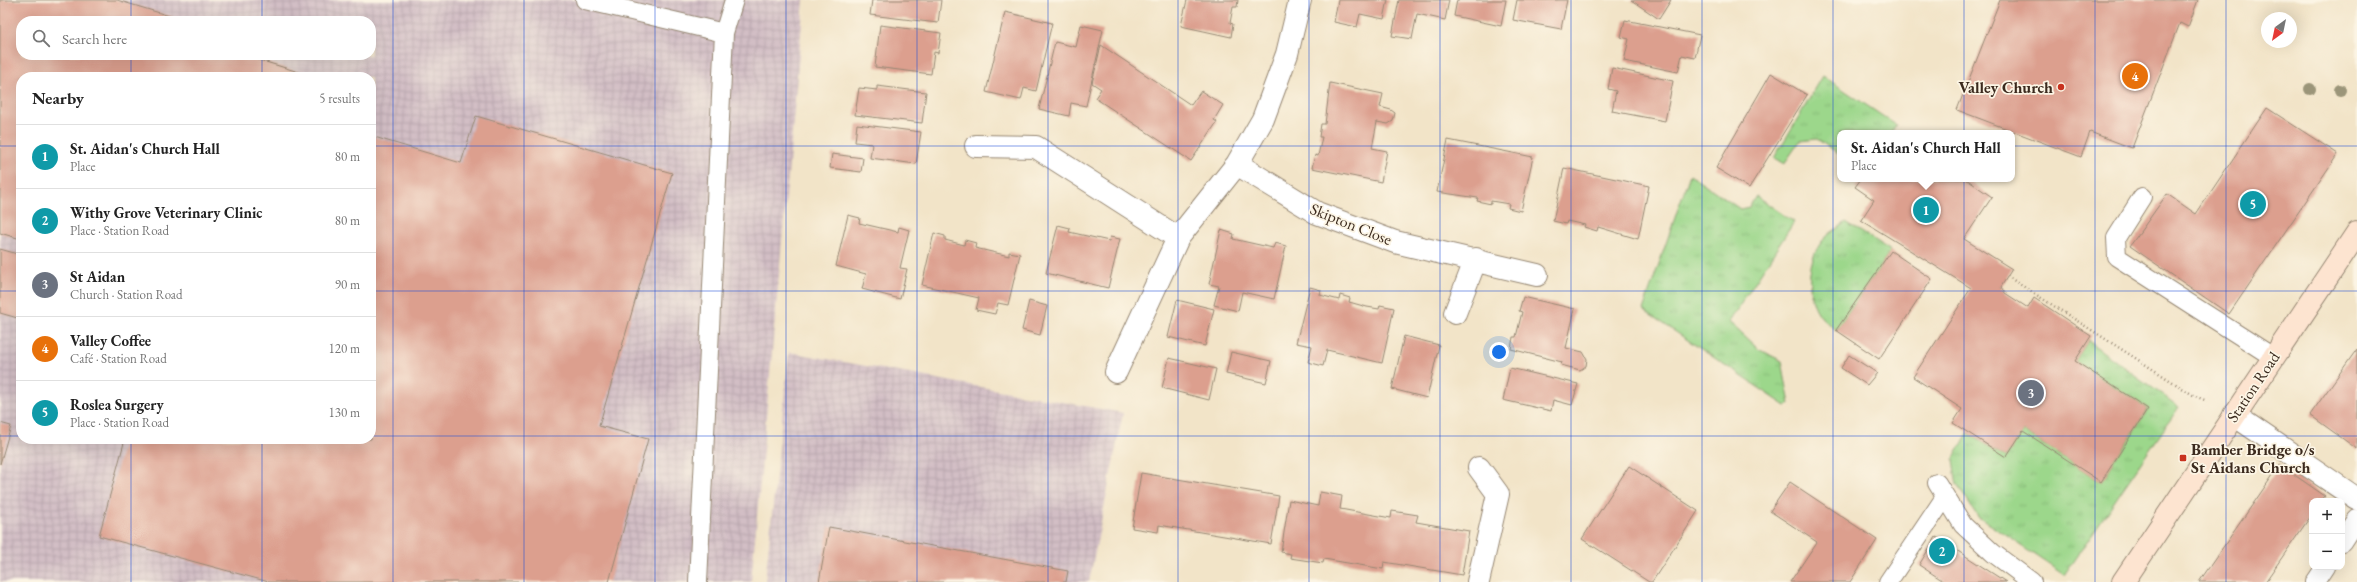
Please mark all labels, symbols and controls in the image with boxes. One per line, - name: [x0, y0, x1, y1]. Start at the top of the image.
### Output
- north arrow: [2261, 12, 2297, 48]
- search box: [16, 16, 376, 60]
- icon: search: [30, 27, 52, 49]
- text: Search here: [62, 29, 127, 48]
- pin: 4: [2122, 61, 2148, 91]
- place label: Valley Church: [1958, 77, 2053, 98]
- marker: Valley Church: [2056, 82, 2066, 92]
- text: Nearby: [32, 87, 84, 109]
- text: 5 results: [319, 90, 360, 107]
- popup: [1837, 130, 2015, 182]
- text: St. Aidan's Church Hall: [1851, 138, 2001, 157]
- text: St. Aidan's Church Hall: [70, 139, 220, 158]
- text: 1: [42, 148, 48, 165]
- text: 80 m: [335, 148, 360, 165]
- text: Place: [1851, 157, 1877, 174]
- text: Place: [70, 158, 96, 175]
- pin: 5: [2240, 189, 2266, 219]
- pin: 1: [1913, 195, 1939, 225]
- street label: Skipton Close: [1307, 198, 1395, 250]
- text: Withy Grove Veterinary Clinic: [70, 203, 263, 222]
- text: 2: [42, 212, 48, 229]
- text: 80 m: [335, 212, 360, 229]
- text: Place · Station Road: [70, 222, 169, 239]
- text: St Aidan: [70, 267, 125, 286]
- text: 3: [42, 276, 48, 293]
- text: 90 m: [335, 276, 360, 293]
- text: Church · Station Road: [70, 286, 183, 303]
- text: Valley Coffee: [70, 331, 151, 350]
- text: 4: [42, 340, 48, 357]
- text: 120 m: [329, 340, 360, 357]
- your location: [1489, 342, 1509, 362]
- street label: Station Road: [2222, 347, 2285, 426]
- text: Café · Station Road: [70, 350, 167, 367]
- pin: 3: [2018, 378, 2044, 408]
- text: Roslea Surgery: [70, 395, 164, 414]
- text: 5: [42, 404, 48, 421]
- text: 130 m: [329, 404, 360, 421]
- text: Place · Station Road: [70, 414, 169, 431]
- place label: Bamber Bridge o/s St Aidans Church: [2191, 439, 2315, 478]
- marker: Bamber Bridge o/s St Aidans Church: [2178, 453, 2188, 463]
- map controls: [2309, 498, 2345, 570]
- button: +: [2309, 498, 2345, 534]
- button: −: [2309, 534, 2345, 570]
- pin: 2: [1929, 536, 1955, 566]

